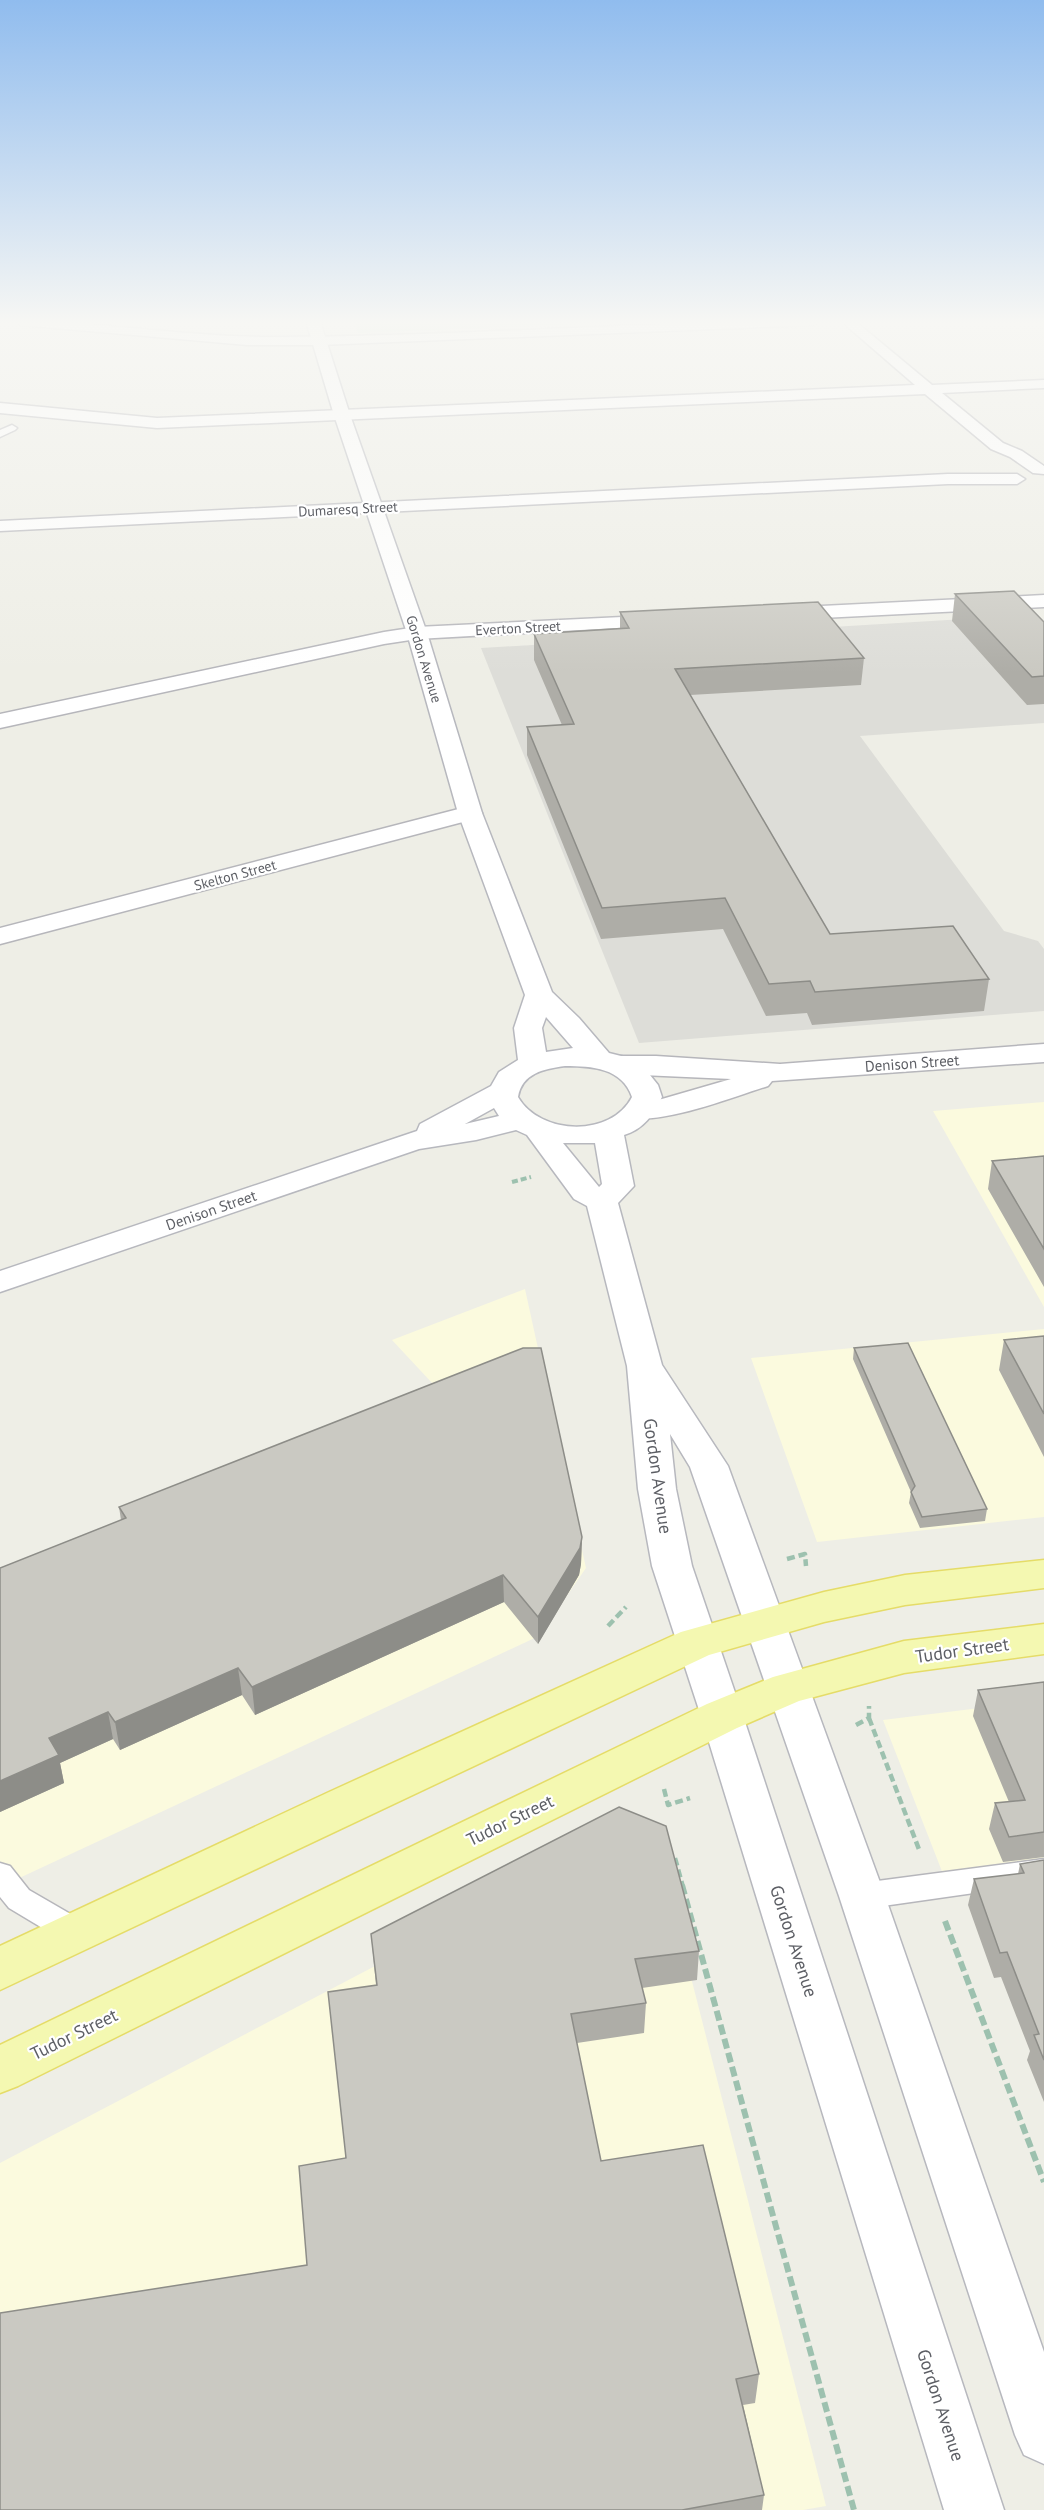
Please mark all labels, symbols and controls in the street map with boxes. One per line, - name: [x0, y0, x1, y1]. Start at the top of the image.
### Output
- street label: Dumaresq Street: [298, 497, 399, 521]
- street label: Gordon Avenue: [402, 613, 446, 705]
- street label: Everton Street: [475, 617, 561, 639]
- street label: Skelton Street: [192, 855, 278, 895]
- street label: Denison Street: [864, 1050, 960, 1076]
- street label: Denison Street: [163, 1186, 259, 1234]
- street label: Gordon Avenue: [639, 1417, 677, 1535]
- street label: Tudor Street: [914, 1632, 1010, 1668]
- street label: Tudor Street: [463, 1789, 557, 1851]
- street label: Gordon Avenue: [765, 1882, 823, 2000]
- street label: Tudor Street: [27, 2003, 121, 2065]
- street label: Gordon Avenue: [912, 2346, 970, 2464]

